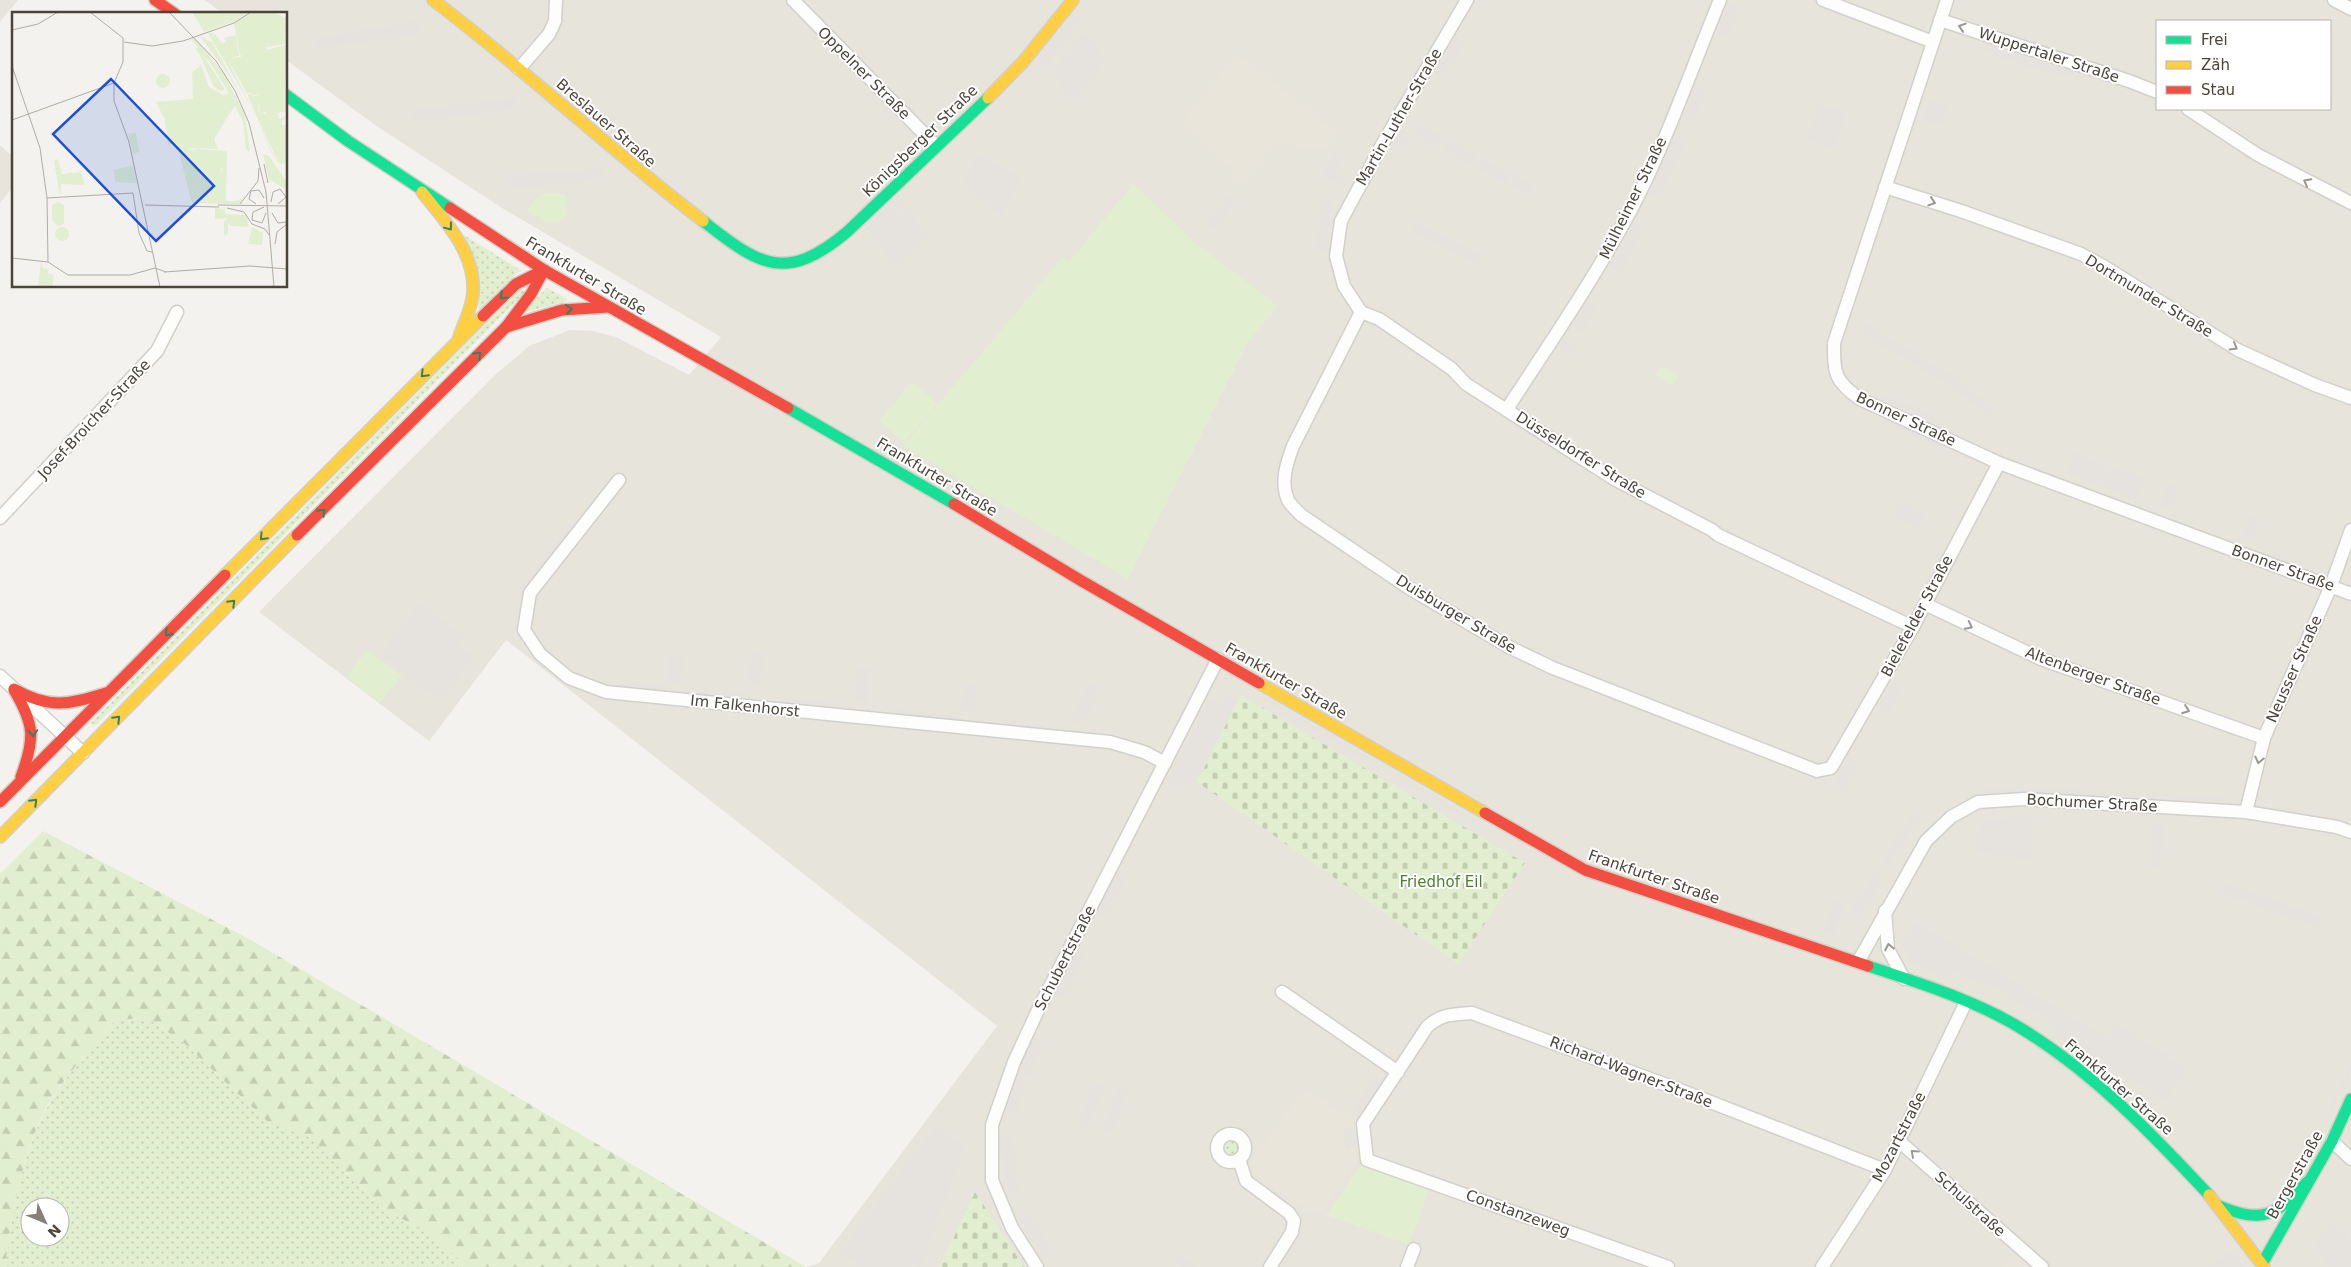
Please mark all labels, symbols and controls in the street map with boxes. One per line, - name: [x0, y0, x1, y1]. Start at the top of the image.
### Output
- inset map: [12, 12, 288, 288]
- legend: [2156, 20, 2331, 110]
- one-way arrow: [1958, 22, 1967, 32]
- street label: Oppelner Straße: [814, 23, 914, 123]
- street label: Wuppertaler Straße: [1976, 24, 2122, 86]
- text: Frei: [2201, 31, 2228, 49]
- street label: Martin-Luther-Straße: [1352, 45, 1446, 189]
- text: Zäh: [2201, 56, 2230, 74]
- street label: Breslauer Straße: [553, 75, 659, 171]
- street label: Königsberger Straße: [859, 81, 981, 201]
- text: Stau: [2201, 81, 2235, 99]
- street label: Mülheimer Straße: [1596, 134, 1670, 262]
- one-way arrow: [2304, 178, 2313, 188]
- one-way arrow: [1927, 196, 1936, 206]
- one-way arrow: [443, 221, 452, 231]
- street label: Frankfurter Straße: [522, 233, 650, 319]
- street label: Dortmunder Straße: [2082, 251, 2216, 341]
- one-way arrow: [500, 290, 509, 299]
- one-way arrow: [566, 304, 574, 315]
- one-way arrow: [2229, 341, 2238, 351]
- one-way arrow: [472, 352, 481, 361]
- street label: Josef-Broicher-Straße: [33, 356, 154, 483]
- one-way arrow: [421, 368, 430, 377]
- street label: Bonner Straße: [1853, 388, 1959, 450]
- street label: Düsseldorfer Straße: [1513, 408, 1649, 502]
- street label: Frankfurter Straße: [873, 434, 1001, 520]
- one-way arrow: [316, 508, 325, 517]
- one-way arrow: [260, 531, 269, 540]
- street label: Bonner Straße: [2229, 541, 2337, 595]
- street label: Bielefelder Straße: [1877, 552, 1957, 680]
- street label: Duisburger Straße: [1393, 571, 1519, 657]
- one-way arrow: [226, 600, 235, 609]
- street label: Neusser Straße: [2262, 613, 2326, 725]
- one-way arrow: [1964, 620, 1973, 630]
- one-way arrow: [165, 627, 174, 636]
- street label: Frankfurter Straße: [1222, 639, 1350, 723]
- street label: Altenberger Straße: [2023, 643, 2163, 709]
- street label: Im Falkenhorst: [689, 691, 801, 721]
- one-way arrow: [2181, 704, 2189, 714]
- one-way arrow: [111, 715, 120, 724]
- one-way arrow: [27, 729, 38, 737]
- one-way arrow: [2254, 755, 2265, 764]
- street label: Bochumer Straße: [2026, 791, 2158, 815]
- one-way arrow: [29, 799, 38, 808]
- street label: Frankfurter Straße: [1586, 846, 1722, 908]
- park label: Friedhof Eil: [1399, 873, 1483, 891]
- street label: Schubertstraße: [1031, 903, 1099, 1013]
- one-way arrow: [1885, 942, 1895, 951]
- street label: Richard-Wagner-Straße: [1547, 1033, 1715, 1111]
- street label: Frankfurter Straße: [2061, 1035, 2177, 1139]
- street label: Mozartstraße: [1869, 1089, 1929, 1185]
- street label: Bergerstraße: [2263, 1128, 2327, 1222]
- one-way arrow: [1910, 1150, 1919, 1159]
- street label: Schulstraße: [1931, 1168, 2009, 1240]
- street label: Constanzeweg: [1463, 1186, 1573, 1240]
- north arrow: [20, 1197, 70, 1247]
- text: N: [45, 1221, 64, 1241]

